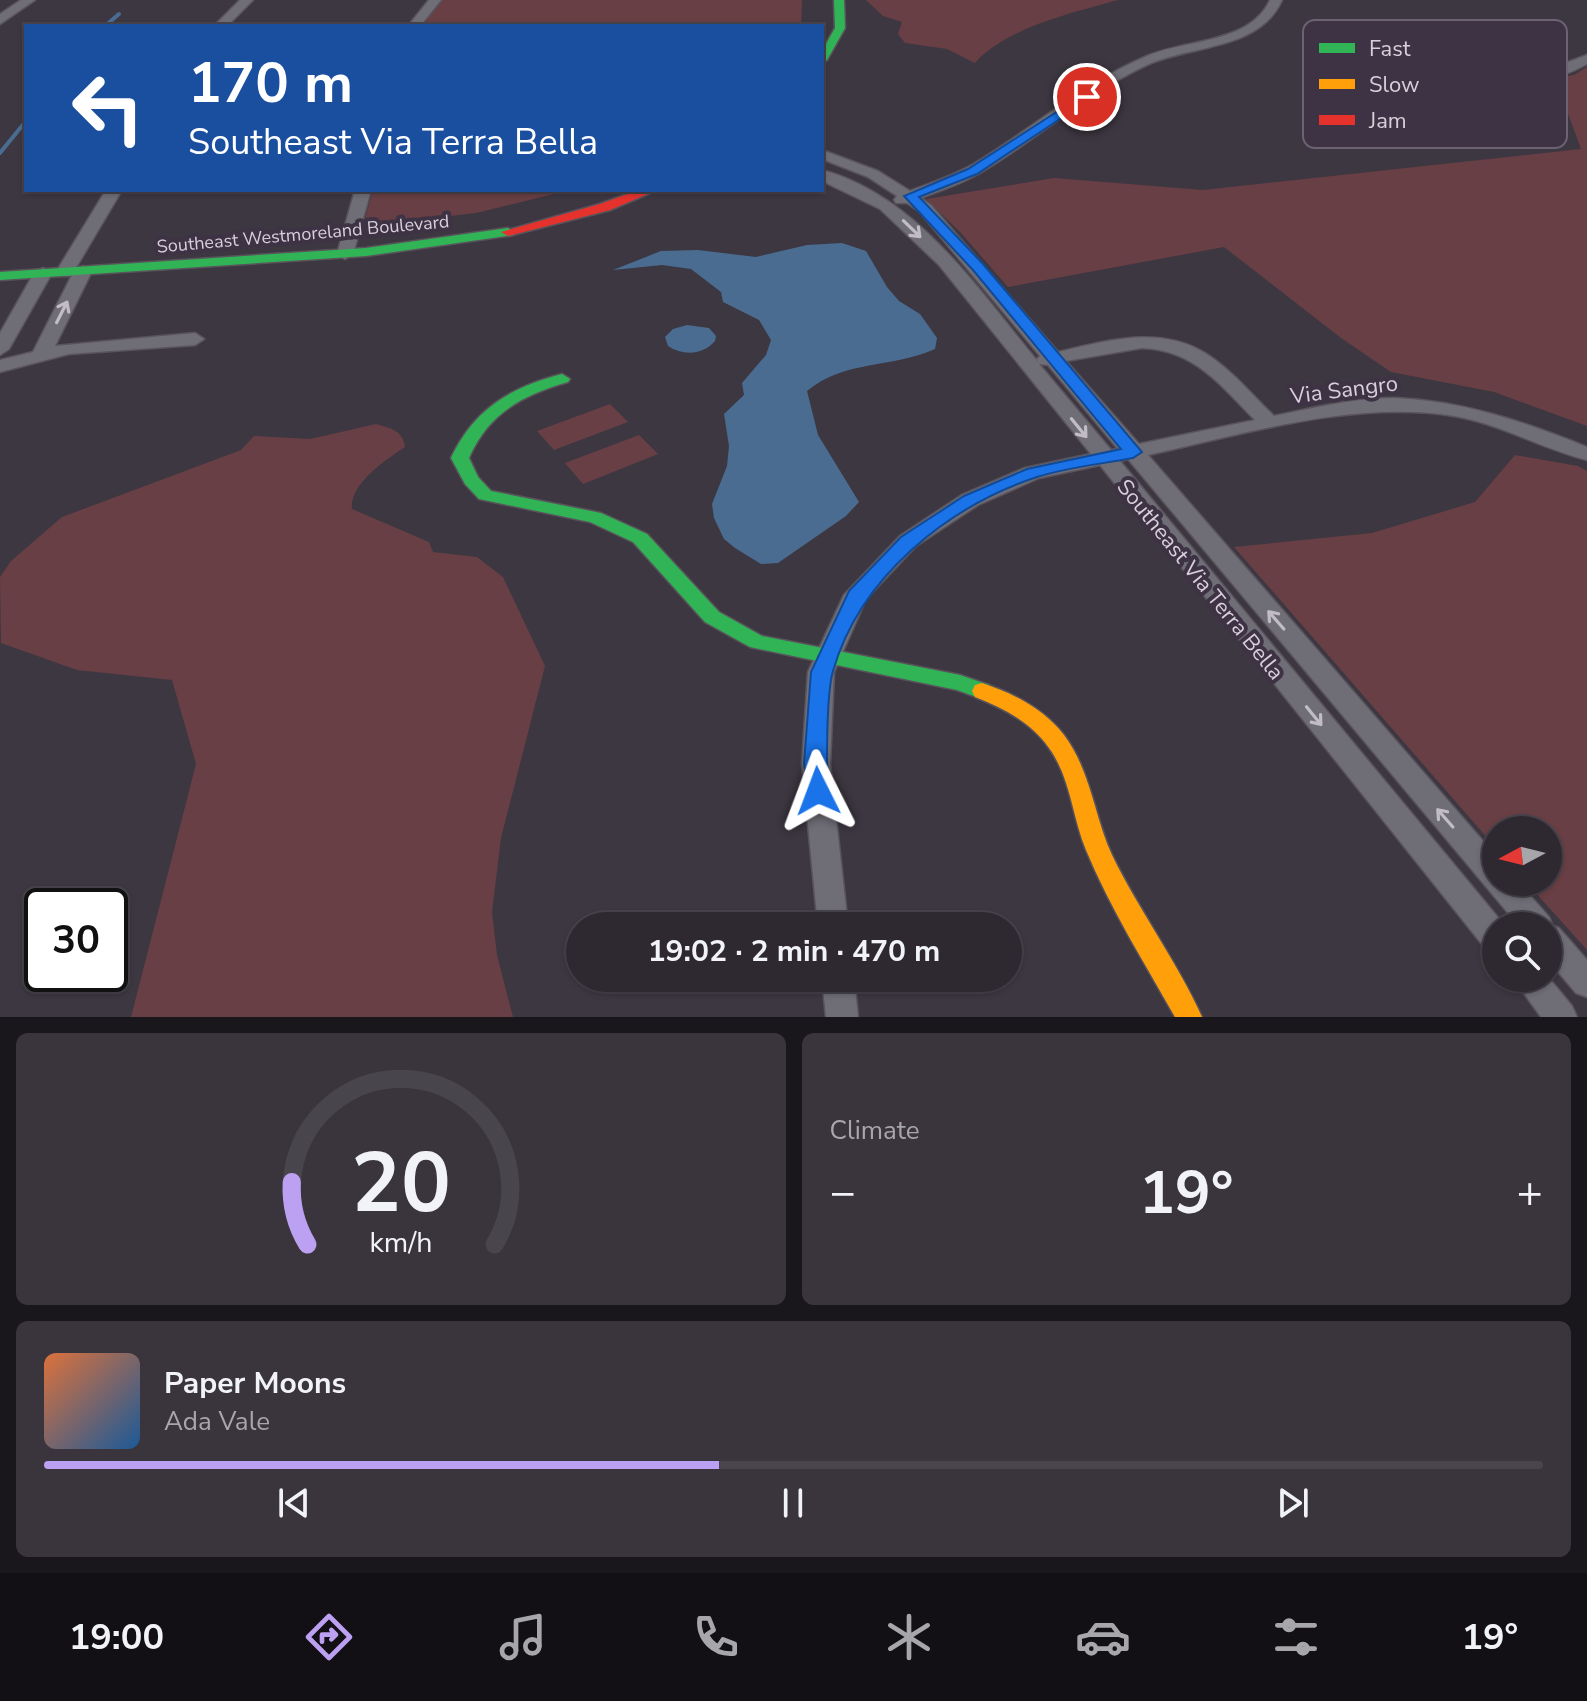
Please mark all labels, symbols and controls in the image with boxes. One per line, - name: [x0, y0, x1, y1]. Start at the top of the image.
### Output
- legend: [1303, 20, 1567, 148]
- text: Fast: [1369, 34, 1411, 64]
- text: 170 m: [188, 45, 353, 122]
- icon: left: [56, 56, 160, 160]
- pin: [1053, 63, 1121, 131]
- text: Slow: [1369, 70, 1420, 100]
- icon: arrive: [1065, 75, 1109, 119]
- text: Jam: [1368, 106, 1407, 136]
- text: Southeast Via Terra Bella: [188, 118, 598, 167]
- street label: Southeast Westmoreland Boulevard: [156, 209, 450, 259]
- one-way arrow: [902, 220, 922, 239]
- one-way arrow: [55, 301, 71, 325]
- street label: Via Sangro: [1288, 369, 1400, 412]
- one-way arrow: [1069, 418, 1087, 439]
- street label: Southeast Via Terra Bella: [1110, 473, 1291, 686]
- one-way arrow: [1267, 610, 1285, 631]
- one-way arrow: [1305, 705, 1323, 726]
- position arrow: [776, 749, 860, 833]
- one-way arrow: [1436, 808, 1454, 828]
- north arrow: [1482, 816, 1562, 896]
- map controls: [1482, 816, 1562, 992]
- speed limit sign: 30: [24, 888, 128, 992]
- button: search: [1482, 912, 1562, 992]
- text: 19:02 · 2 min · 470 m: [648, 931, 940, 972]
- text: Climate: [830, 1113, 920, 1148]
- text: 20: [351, 1127, 451, 1240]
- text: 19°: [1139, 1152, 1234, 1234]
- text: −: [830, 1163, 856, 1223]
- text: +: [1517, 1163, 1543, 1223]
- text: km/h: [369, 1223, 432, 1262]
- text: Paper Moons: [164, 1363, 346, 1404]
- text: Ada Vale: [164, 1404, 270, 1439]
- icon: previous: [272, 1481, 316, 1525]
- icon: pause: [771, 1481, 815, 1525]
- icon: next: [1271, 1481, 1315, 1525]
- icon: directions: [301, 1609, 357, 1665]
- icon: music: [495, 1609, 551, 1665]
- icon: phone: [688, 1609, 744, 1665]
- icon: climate: [881, 1609, 937, 1665]
- icon: car: [1075, 1609, 1131, 1665]
- icon: filters: [1268, 1609, 1324, 1665]
- text: 19:00: [69, 1613, 164, 1662]
- text: 19°: [1461, 1613, 1518, 1662]

